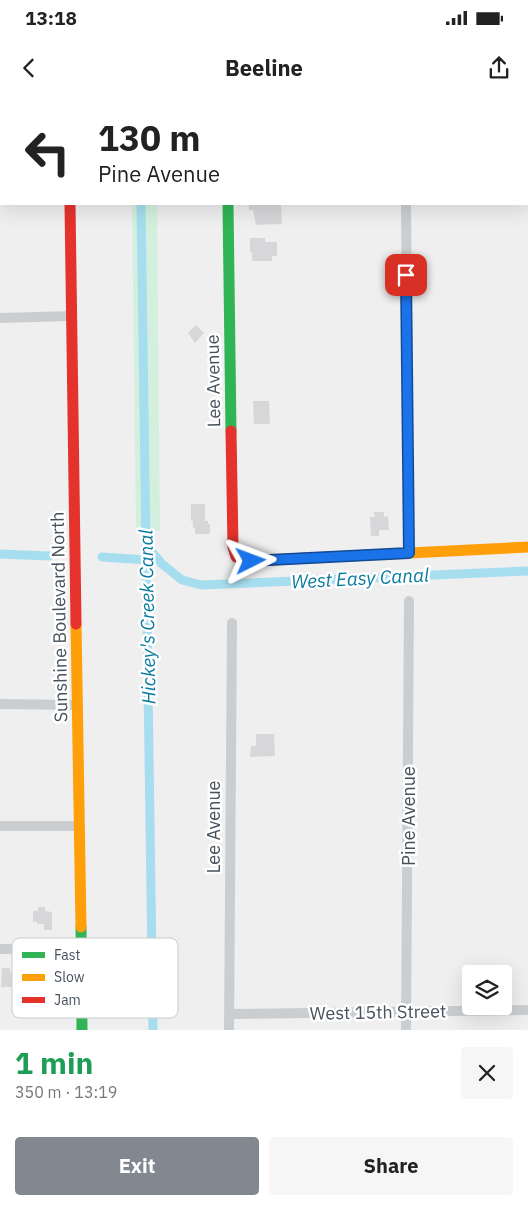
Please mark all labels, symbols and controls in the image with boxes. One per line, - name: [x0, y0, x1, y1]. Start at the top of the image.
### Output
- text: 13:18: [25, 6, 77, 30]
- text: Beeline: [225, 53, 303, 82]
- icon: back: [15, 54, 43, 82]
- icon: share: [485, 54, 513, 82]
- text: 130 m: [98, 115, 201, 161]
- icon: left: [15, 120, 80, 185]
- text: Pine Avenue: [98, 159, 220, 188]
- pin: [385, 254, 427, 296]
- icon: arrive: [392, 261, 420, 289]
- street label: Lee Avenue: [201, 334, 225, 428]
- street label: Sunshine Boulevard North: [46, 511, 72, 723]
- water label: Hickey's Creek Canal: [133, 529, 161, 705]
- position arrow: [224, 534, 276, 586]
- water label: West Easy Canal: [290, 562, 430, 594]
- street label: Pine Avenue: [397, 766, 420, 866]
- street label: Lee Avenue: [202, 780, 225, 873]
- legend: [12, 938, 178, 1018]
- text: Fast: [54, 946, 80, 964]
- map controls: [462, 965, 512, 1015]
- button: layers: [462, 965, 512, 1015]
- text: Slow: [54, 968, 85, 986]
- text: Jam: [54, 991, 81, 1009]
- street label: West 15th Street: [309, 999, 447, 1025]
- text: 1 min: [15, 1043, 93, 1082]
- button: close: [461, 1047, 513, 1099]
- text: 350 m · 13:19: [15, 1082, 117, 1102]
- button: Exit: [15, 1137, 259, 1195]
- button: Share: [269, 1137, 513, 1195]

